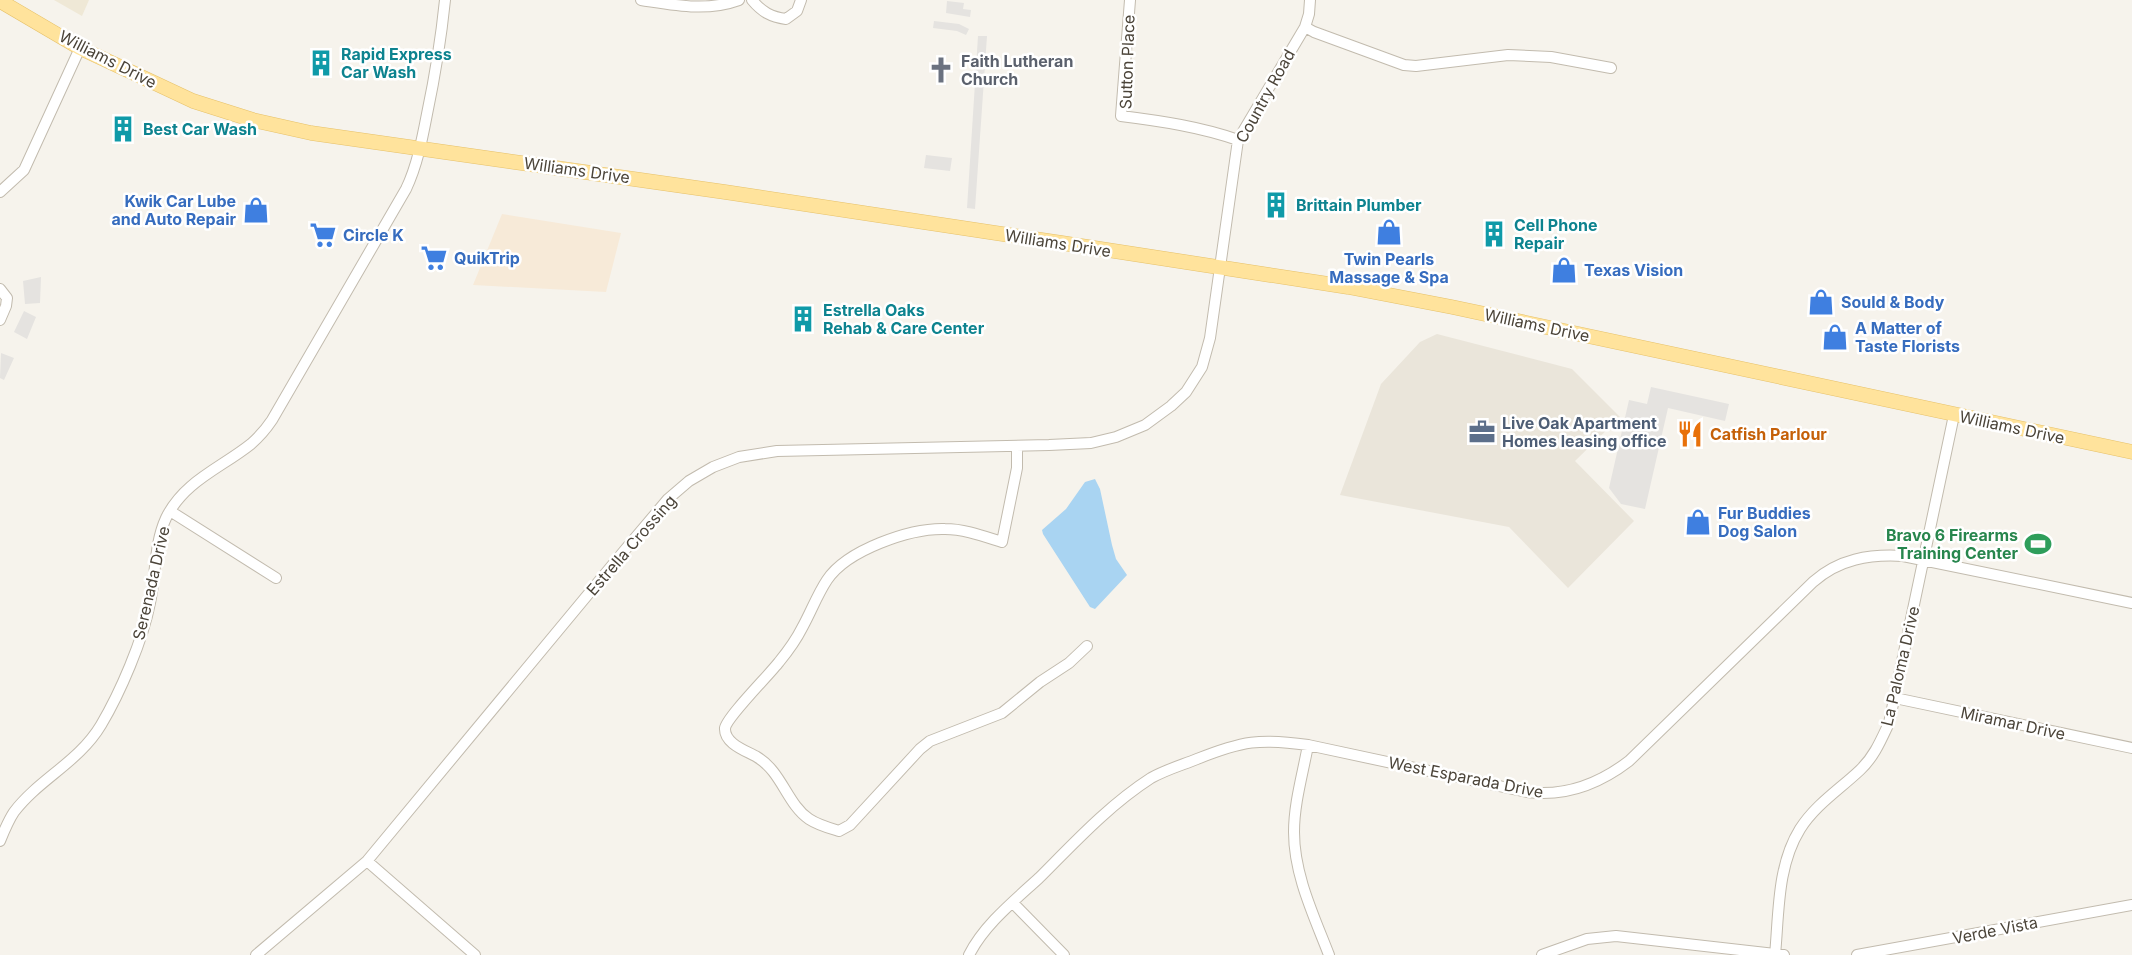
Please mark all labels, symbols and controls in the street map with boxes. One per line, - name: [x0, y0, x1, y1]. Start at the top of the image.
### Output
- street label: Sutton Place: [1115, 14, 1139, 110]
- street label: Williams Drive: [56, 26, 160, 92]
- place label: Rapid Express Car Wash: [341, 44, 452, 82]
- street label: Country Road: [1231, 46, 1299, 146]
- building icon: Rapid Express Car Wash: [306, 48, 336, 78]
- place label: Faith Lutheran Church: [961, 51, 1073, 89]
- church icon: Faith Lutheran Church: [926, 55, 956, 85]
- building icon: Best Car Wash: [108, 114, 138, 144]
- place label: Best Car Wash: [143, 119, 257, 139]
- street label: Williams Drive: [523, 153, 631, 187]
- building icon: Brittain Plumber: [1261, 190, 1291, 220]
- place label: Kwik Car Lube and Auto Repair: [111, 191, 236, 229]
- shop icon: Kwik Car Lube and Auto Repair: [241, 195, 271, 225]
- place label: Brittain Plumber: [1296, 195, 1422, 215]
- place label: Cell Phone Repair: [1514, 215, 1597, 253]
- shop icon: Twin Pearls Massage & Spa: [1374, 217, 1404, 247]
- building icon: Cell Phone Repair: [1479, 219, 1509, 249]
- supermarket icon: Circle K: [308, 220, 338, 250]
- place label: Circle K: [343, 225, 404, 245]
- street label: Williams Drive: [1004, 225, 1112, 261]
- supermarket icon: QuikTrip: [419, 243, 449, 273]
- place label: QuikTrip: [454, 248, 520, 268]
- place label: Twin Pearls Massage & Spa: [1329, 249, 1449, 287]
- shop icon: Texas Vision: [1549, 255, 1579, 285]
- place label: Texas Vision: [1584, 260, 1683, 280]
- shop icon: Sould & Body: [1806, 287, 1836, 317]
- place label: Sould & Body: [1841, 292, 1945, 312]
- place label: Estrella Oaks Rehab & Care Center: [823, 300, 985, 338]
- building icon: Estrella Oaks Rehab & Care Center: [788, 304, 818, 334]
- street label: Williams Drive: [1483, 304, 1591, 346]
- place label: A Matter of Taste Florists: [1855, 318, 1960, 356]
- shop icon: A Matter of Taste Florists: [1820, 322, 1850, 352]
- street label: Williams Drive: [1958, 406, 2066, 448]
- place label: Live Oak Apartment Homes leasing office: [1502, 413, 1666, 451]
- office icon: Live Oak Apartment Homes leasing office: [1467, 417, 1497, 447]
- restaurant icon: Catfish Parlour: [1675, 419, 1705, 449]
- place label: Catfish Parlour: [1710, 424, 1827, 444]
- street label: Estrella Crossing: [582, 491, 680, 599]
- place label: Fur Buddies Dog Salon: [1718, 503, 1811, 541]
- shop icon: Fur Buddies Dog Salon: [1683, 507, 1713, 537]
- street label: Serenada Drive: [128, 524, 174, 642]
- place label: Bravo 6 Firearms Training Center: [1886, 525, 2018, 563]
- sports icon: Bravo 6 Firearms Training Center: [2023, 529, 2053, 559]
- street label: La Paloma Drive: [1876, 604, 1924, 728]
- street label: Miramar Drive: [1959, 702, 2067, 744]
- street label: West Esparada Drive: [1387, 752, 1545, 802]
- street label: Verde Vista: [1951, 912, 2039, 948]

